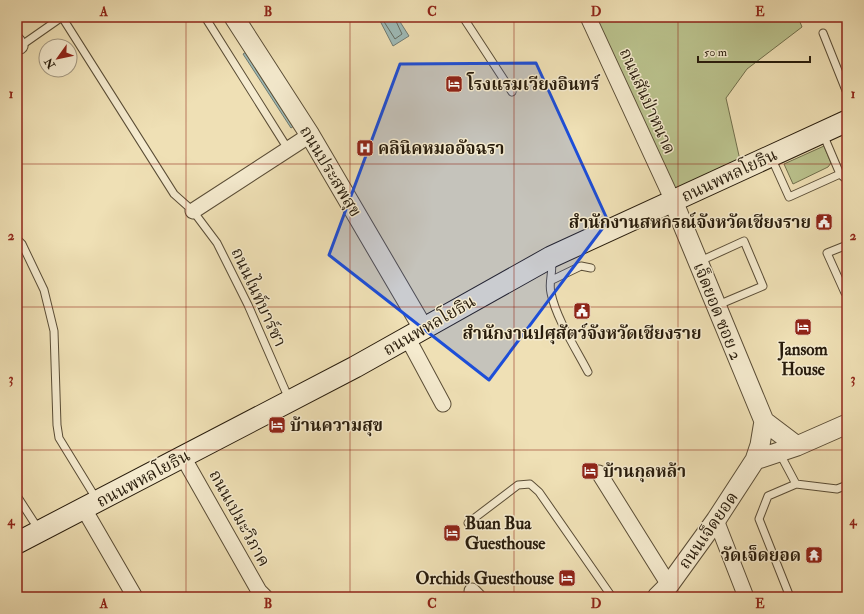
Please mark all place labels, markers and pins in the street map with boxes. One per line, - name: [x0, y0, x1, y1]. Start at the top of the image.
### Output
- place label: โรงแรมเวียงอินทร์: [466, 72, 601, 95]
- hotel icon: โรงแรมเวียงอินทร์: [444, 74, 464, 94]
- hospital icon: คลินิคหมออัจฉรา: [355, 138, 375, 158]
- place label: คลินิคหมออัจฉรา: [378, 138, 504, 159]
- place label: สำนักงานสหกรณ์จังหวัดเชียงราย: [569, 212, 811, 233]
- public building icon: สำนักงานสหกรณ์จังหวัดเชียงราย: [814, 212, 834, 232]
- public building icon: สำนักงานปศุสัตว์จังหวัดเชียงราย: [572, 301, 592, 321]
- hotel icon: Jansom House: [793, 317, 813, 337]
- place label: สำนักงานปศุสัตว์จังหวัดเชียงราย: [462, 323, 702, 345]
- place label: Jansom House: [777, 339, 829, 380]
- hotel icon: บ้านความสุข: [267, 415, 287, 435]
- place label: บ้านความสุข: [290, 415, 383, 437]
- hotel icon: บ้านกุลหล้า: [580, 461, 600, 481]
- place label: บ้านกุลหล้า: [603, 461, 686, 483]
- place label: Buan Bua Guesthouse: [465, 513, 546, 554]
- hotel icon: Buan Bua Guesthouse: [442, 523, 462, 543]
- place label: วัดเจ็ดยอด: [721, 545, 801, 566]
- temple icon: วัดเจ็ดยอด: [804, 545, 824, 565]
- place label: Orchids Guesthouse: [416, 568, 555, 589]
- hotel icon: Orchids Guesthouse: [557, 568, 577, 588]

